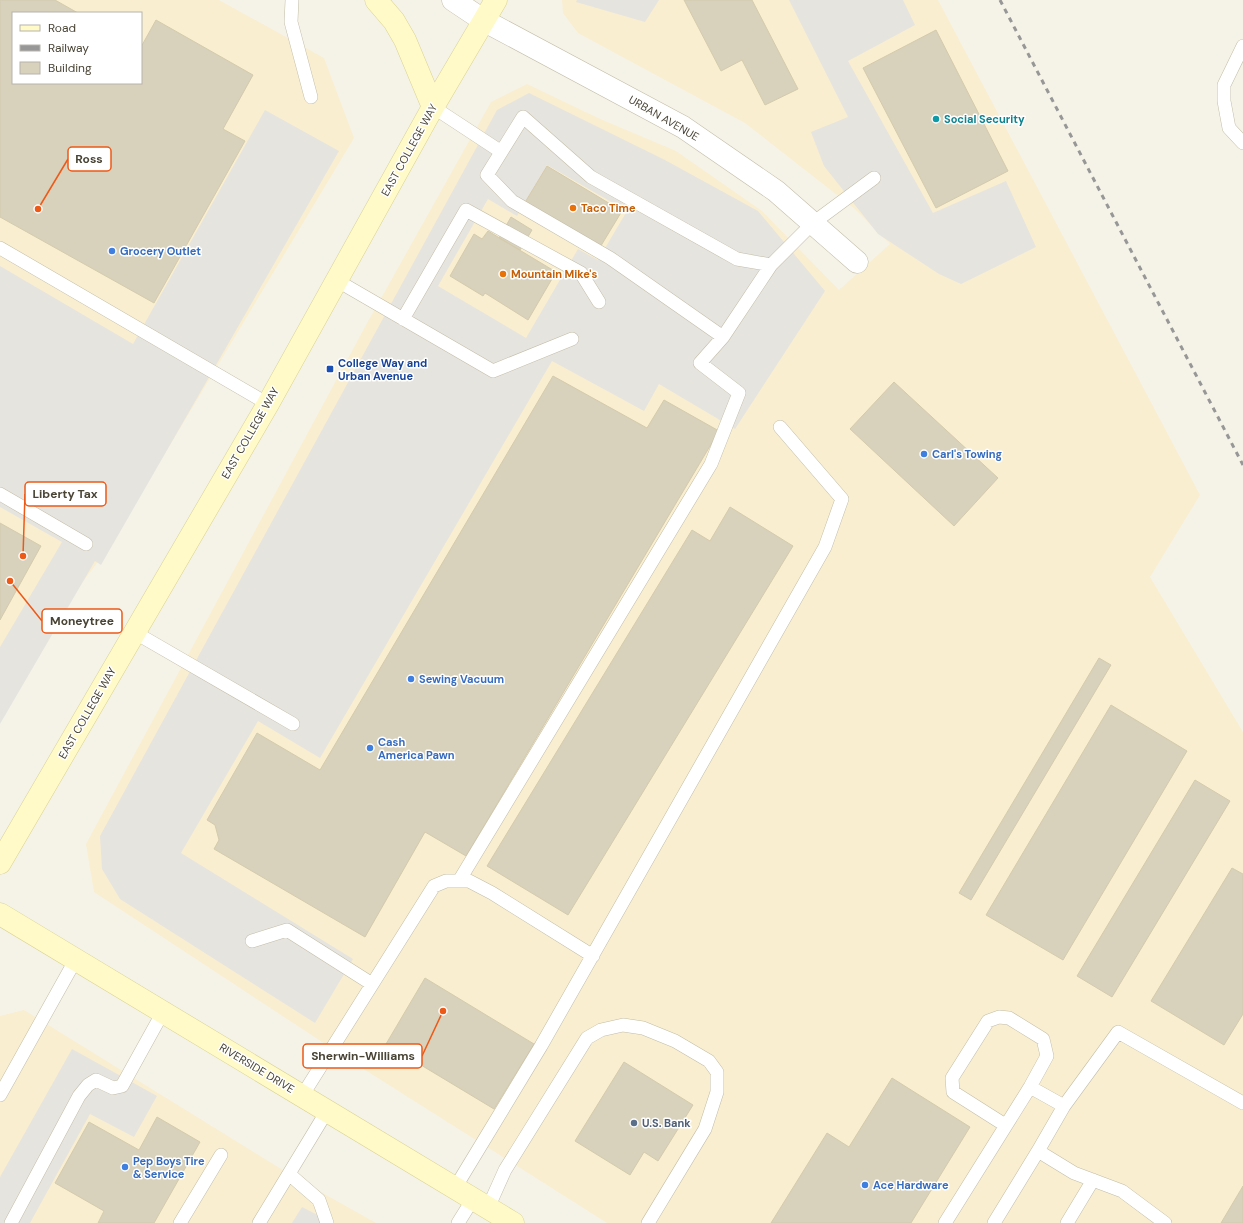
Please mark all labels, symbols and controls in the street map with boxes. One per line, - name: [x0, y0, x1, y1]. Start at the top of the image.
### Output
- legend: [12, 12, 142, 84]
- text: Road: [48, 20, 76, 36]
- text: Railway: [48, 40, 89, 56]
- text: Building: [48, 60, 92, 76]
- street label: URBAN AVENUE: [626, 92, 702, 144]
- street label: EAST COLLEGE WAY: [378, 101, 440, 199]
- place label: Social Security: [944, 112, 1025, 126]
- marker: Social Security: [931, 114, 941, 124]
- callout: Ross: [68, 147, 111, 171]
- text: Ross: [75, 151, 103, 167]
- place label: Taco Time: [581, 201, 636, 215]
- marker: Taco Time: [568, 203, 578, 213]
- place label: Grocery Outlet: [120, 244, 201, 258]
- marker: Grocery Outlet: [107, 246, 117, 256]
- place label: Mountain Mike's: [511, 267, 597, 281]
- marker: Mountain Mike's: [498, 269, 508, 279]
- place label: College Way and Urban Avenue: [338, 356, 427, 383]
- marker: College Way and Urban Avenue: [325, 364, 335, 374]
- street label: EAST COLLEGE WAY: [218, 384, 282, 481]
- place label: Carl's Towing: [932, 447, 1003, 461]
- marker: Carl's Towing: [919, 449, 929, 459]
- callout: Liberty Tax: [25, 482, 106, 506]
- text: Liberty Tax: [32, 486, 98, 502]
- callout: Moneytree: [42, 609, 122, 633]
- text: Moneytree: [50, 613, 114, 629]
- street label: EAST COLLEGE WAY: [55, 664, 119, 761]
- place label: Sewing Vacuum: [419, 672, 504, 686]
- marker: Sewing Vacuum: [406, 674, 416, 684]
- place label: Cash America Pawn: [378, 735, 455, 762]
- marker: Cash America Pawn: [365, 743, 375, 753]
- street label: RIVERSIDE DRIVE: [217, 1040, 297, 1096]
- callout: Sherwin-Williams: [303, 1044, 422, 1068]
- text: Sherwin-Williams: [311, 1048, 415, 1064]
- place label: U.S. Bank: [642, 1116, 691, 1130]
- marker: U.S. Bank: [629, 1118, 639, 1128]
- place label: Pep Boys Tire & Service: [133, 1154, 205, 1181]
- marker: Pep Boys Tire & Service: [120, 1162, 130, 1172]
- place label: Ace Hardware: [873, 1178, 949, 1192]
- marker: Ace Hardware: [860, 1180, 870, 1190]

